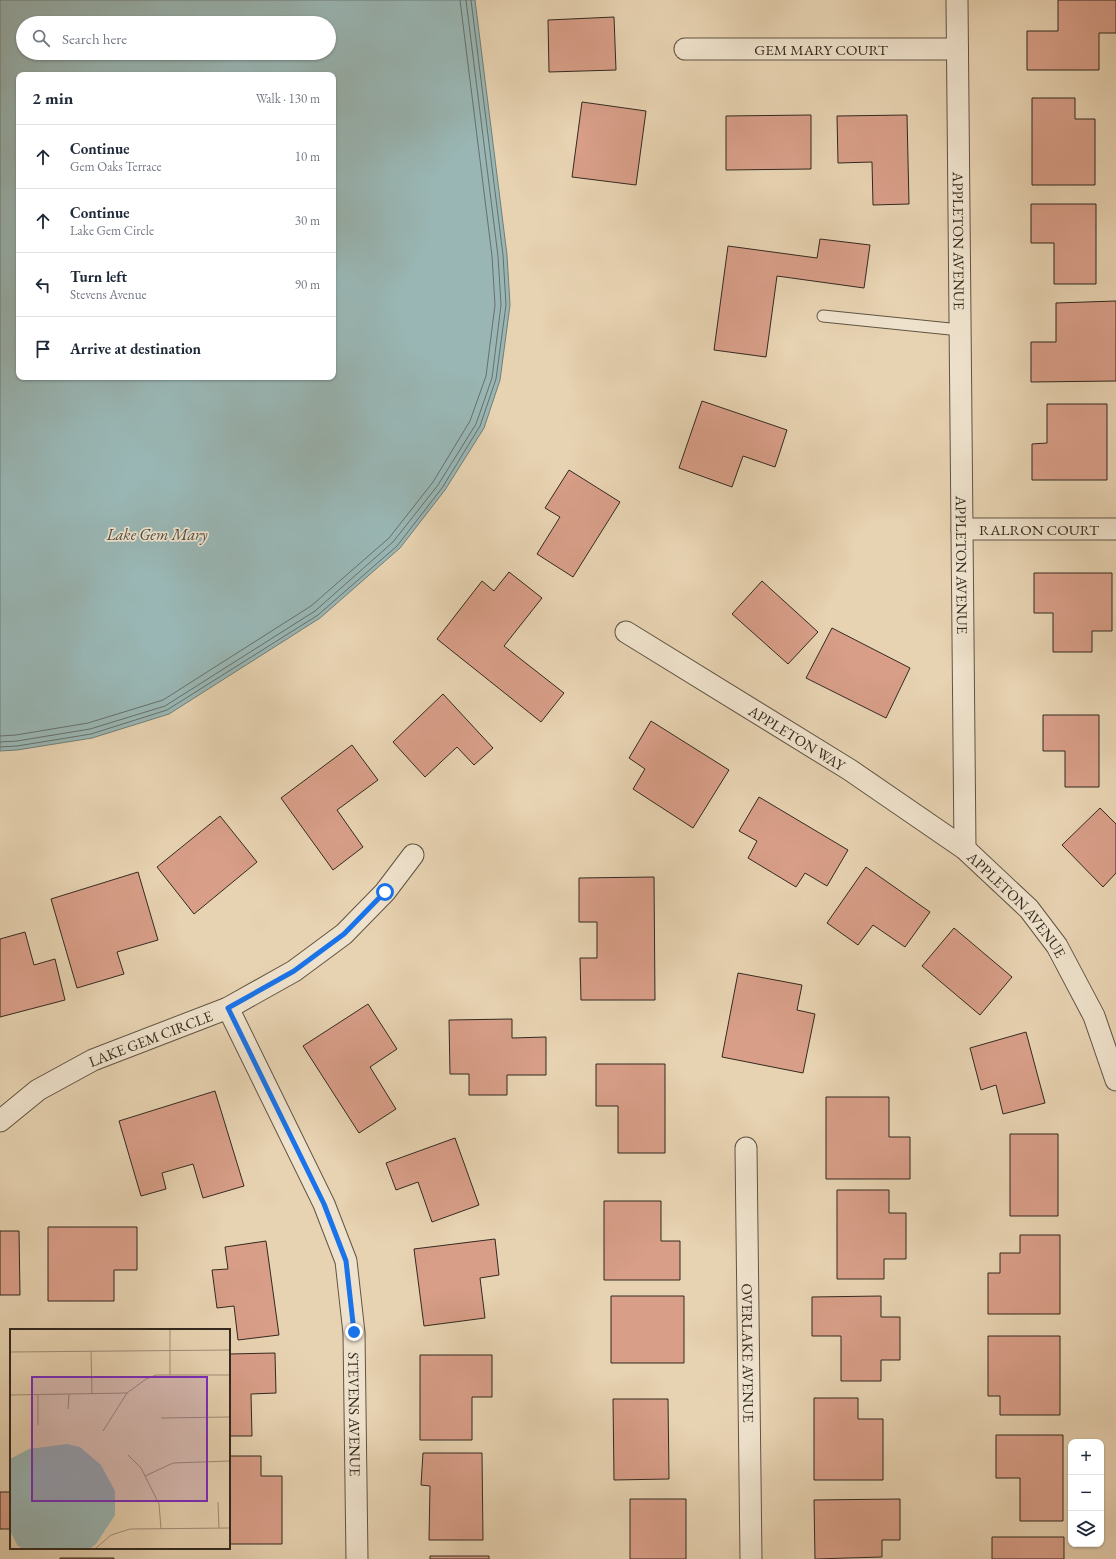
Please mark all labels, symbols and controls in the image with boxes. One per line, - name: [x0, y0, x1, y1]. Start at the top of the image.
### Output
- search box: [16, 16, 336, 60]
- icon: search: [30, 27, 52, 49]
- text: Search here: [62, 29, 127, 48]
- street label: GEM MARY COURT: [754, 40, 889, 59]
- text: 2 min: [32, 87, 73, 109]
- text: Walk · 130 m: [256, 90, 320, 107]
- text: Continue: [70, 139, 130, 158]
- icon: ahead: [32, 146, 54, 168]
- text: 10 m: [295, 148, 320, 165]
- text: Gem Oaks Terrace: [70, 158, 162, 175]
- street label: APPLETON AVENUE: [949, 171, 969, 311]
- text: Continue: [70, 203, 130, 222]
- icon: ahead: [32, 210, 54, 232]
- text: 30 m: [295, 212, 320, 229]
- text: Lake Gem Circle: [70, 222, 154, 239]
- text: Turn left: [70, 267, 127, 286]
- icon: left: [32, 274, 54, 296]
- text: 90 m: [295, 276, 320, 293]
- text: Stevens Avenue: [70, 286, 147, 303]
- icon: arrive: [32, 338, 54, 360]
- text: Arrive at destination: [70, 339, 201, 358]
- street label: APPLETON AVENUE: [952, 495, 972, 635]
- street label: RALRON COURT: [979, 520, 1100, 539]
- water label: Lake Gem Mary: [105, 524, 208, 545]
- street label: APPLETON WAY: [744, 700, 850, 775]
- street label: APPLETON AVENUE: [963, 846, 1071, 961]
- route start: [376, 883, 394, 901]
- street label: LAKE GEM CIRCLE: [86, 1005, 215, 1070]
- street label: OVERLAKE AVENUE: [738, 1283, 759, 1423]
- route end: [345, 1323, 363, 1341]
- inset map: [10, 1329, 230, 1549]
- street label: STEVENS AVENUE: [345, 1352, 365, 1477]
- map controls: [1068, 1439, 1104, 1547]
- button: +: [1068, 1439, 1104, 1475]
- button: −: [1068, 1475, 1104, 1511]
- button: layers: [1068, 1511, 1104, 1547]

